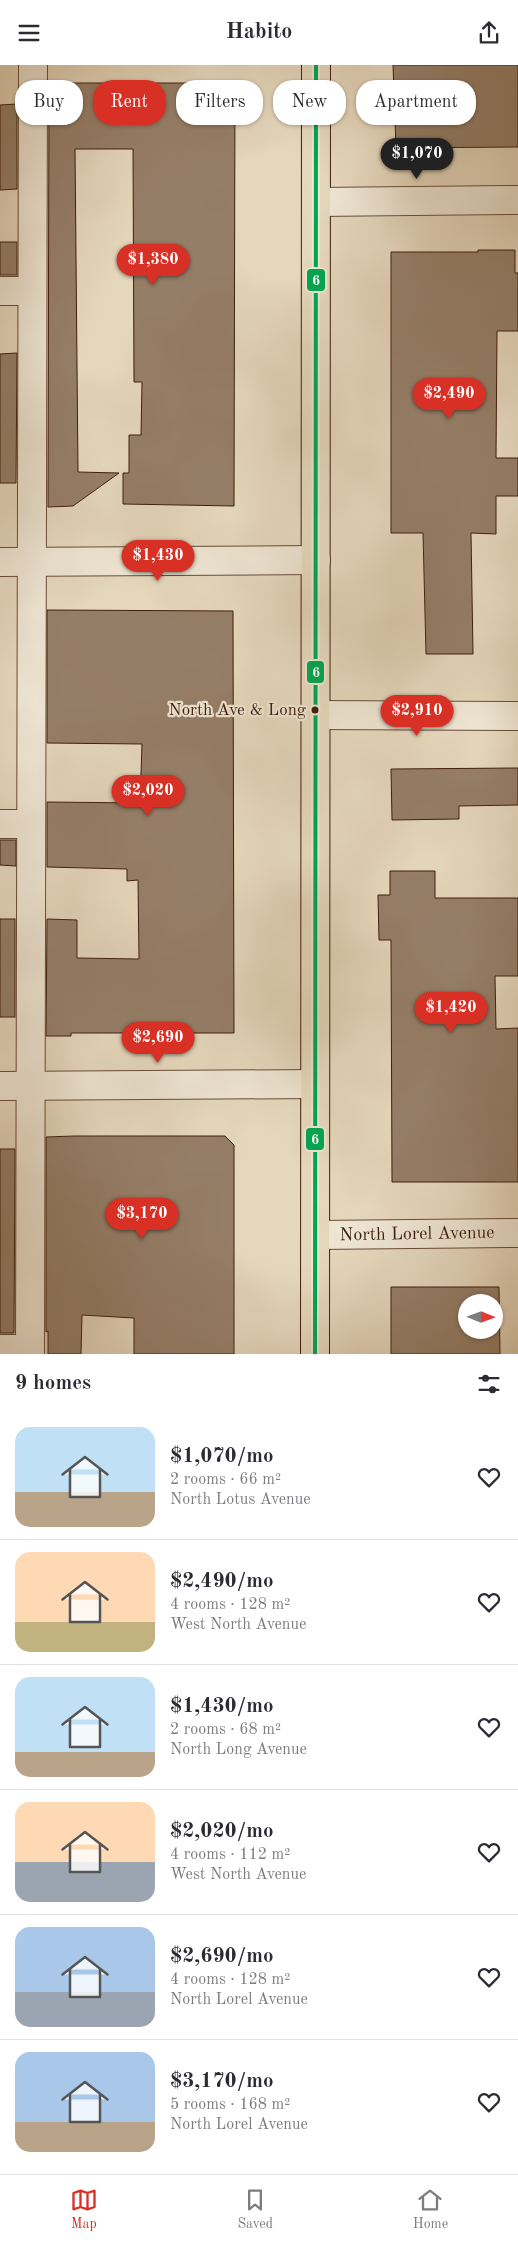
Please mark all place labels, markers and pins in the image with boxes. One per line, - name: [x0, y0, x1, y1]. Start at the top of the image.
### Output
- pin: $1,070: [376, 137, 458, 180]
- pin: $1,380: [112, 243, 194, 286]
- pin: $2,490: [408, 377, 490, 420]
- pin: $1,430: [117, 539, 199, 582]
- pin: $2,910: [376, 695, 458, 737]
- place label: North Ave & Long: [169, 702, 306, 719]
- marker: North Ave & Long: [310, 705, 320, 715]
- pin: $2,020: [107, 775, 189, 817]
- pin: $1,420: [410, 991, 492, 1034]
- pin: $2,690: [117, 1021, 199, 1064]
- pin: $3,170: [101, 1197, 183, 1240]

